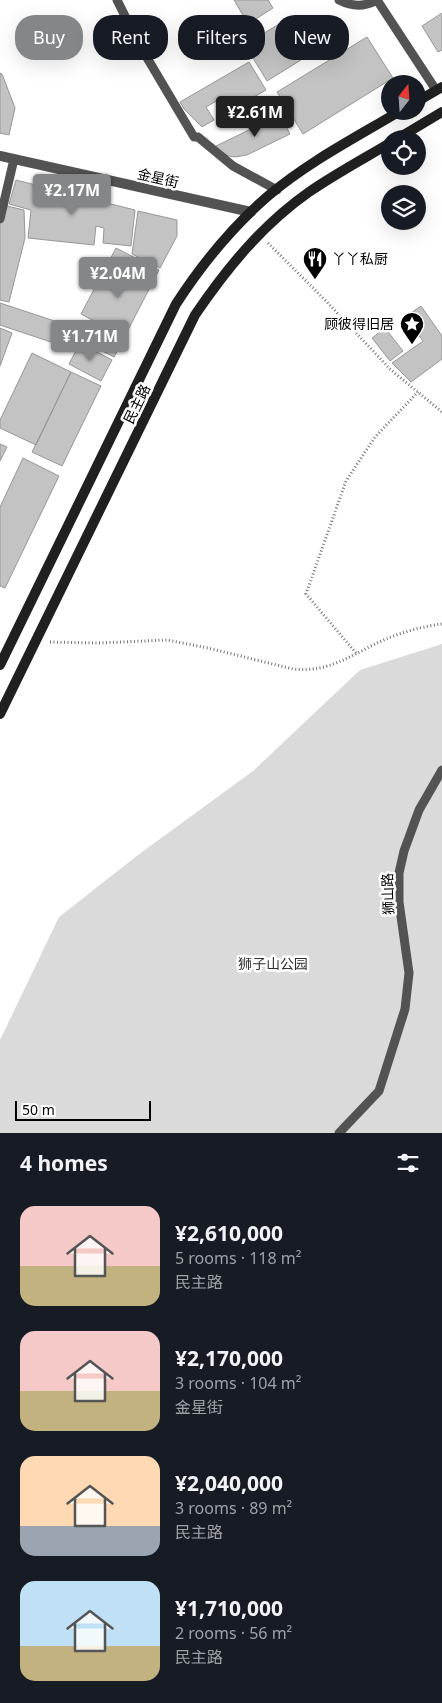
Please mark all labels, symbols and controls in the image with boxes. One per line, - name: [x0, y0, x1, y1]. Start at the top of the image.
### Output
- chip: Buy: [15, 15, 83, 60]
- chip: Rent: [93, 15, 168, 60]
- chip: Filters: [178, 15, 265, 60]
- chip: New: [275, 15, 349, 60]
- north arrow: [381, 75, 426, 120]
- map controls: [381, 75, 426, 230]
- pin: ¥2.61M: [214, 96, 296, 138]
- text: ¥2.61M: [227, 101, 283, 123]
- button: locate: [381, 130, 426, 175]
- street label: 金星街: [136, 164, 181, 191]
- pin: ¥2.17M: [31, 174, 113, 216]
- text: ¥2.17M: [44, 179, 100, 201]
- button: layers: [381, 185, 426, 230]
- restaurant icon: 丫丫私厨: [302, 246, 328, 280]
- place label: 丫丫私厨: [332, 249, 388, 268]
- pin: ¥2.04M: [77, 256, 159, 299]
- text: ¥2.04M: [90, 262, 146, 284]
- place icon: 顾彼得旧居: [399, 311, 425, 345]
- place label: 顾彼得旧居: [324, 314, 394, 333]
- pin: ¥1.71M: [49, 320, 131, 362]
- text: ¥1.71M: [62, 325, 118, 347]
- street label: 民主路: [119, 381, 154, 427]
- street label: 狮山路: [377, 873, 398, 915]
- park label: 狮子山公园: [238, 954, 308, 973]
- scale bar: [15, 1098, 151, 1121]
- text: 50 m: [22, 1100, 55, 1119]
- text: 4 homes: [20, 1149, 108, 1177]
- icon: filters: [394, 1149, 422, 1177]
- text: ¥2,610,000: [175, 1219, 283, 1247]
- icon: home: [60, 1226, 120, 1286]
- text: 5 rooms · 118 m²: [175, 1247, 301, 1269]
- text: 民主路: [175, 1271, 223, 1293]
- text: ¥2,170,000: [175, 1344, 283, 1372]
- icon: home: [60, 1351, 120, 1411]
- text: 3 rooms · 104 m²: [175, 1372, 301, 1394]
- text: 金星街: [175, 1396, 223, 1418]
- text: ¥2,040,000: [175, 1469, 283, 1497]
- icon: home: [60, 1476, 120, 1536]
- text: 3 rooms · 89 m²: [175, 1497, 292, 1519]
- text: 民主路: [175, 1521, 223, 1543]
- text: ¥1,710,000: [175, 1594, 283, 1622]
- icon: home: [60, 1601, 120, 1661]
- text: 2 rooms · 56 m²: [175, 1622, 292, 1644]
- text: 民主路: [175, 1646, 223, 1668]

